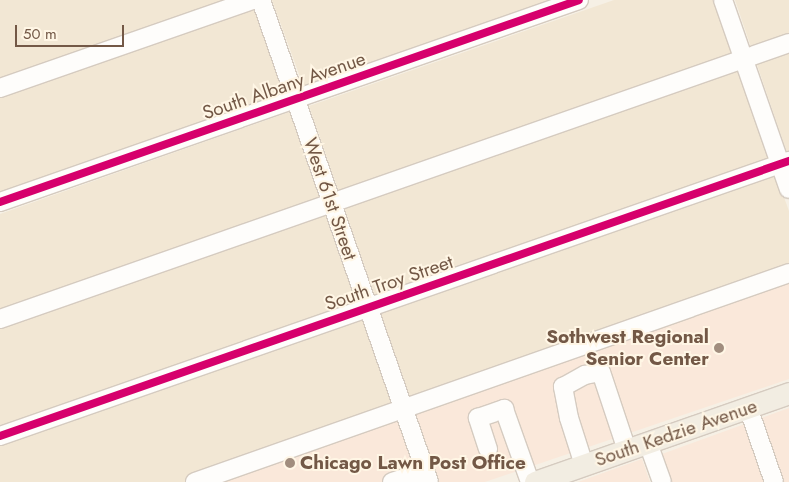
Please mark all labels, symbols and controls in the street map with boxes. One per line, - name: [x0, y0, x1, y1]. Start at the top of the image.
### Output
- scale bar: [18, 15, 126, 47]
- text: 50 m: [23, 23, 57, 45]
- street label: South Albany Avenue: [199, 47, 369, 125]
- street label: West 61st Street: [298, 135, 362, 263]
- street label: South Troy Street: [322, 250, 456, 316]
- place label: Sothwest Regional Senior Center: [546, 326, 709, 370]
- marker: Sothwest Regional Senior Center: [713, 342, 725, 354]
- street label: South Kedzie Avenue: [592, 395, 760, 471]
- place label: Chicago Lawn Post Office: [300, 452, 526, 474]
- marker: Chicago Lawn Post Office: [284, 457, 296, 469]

